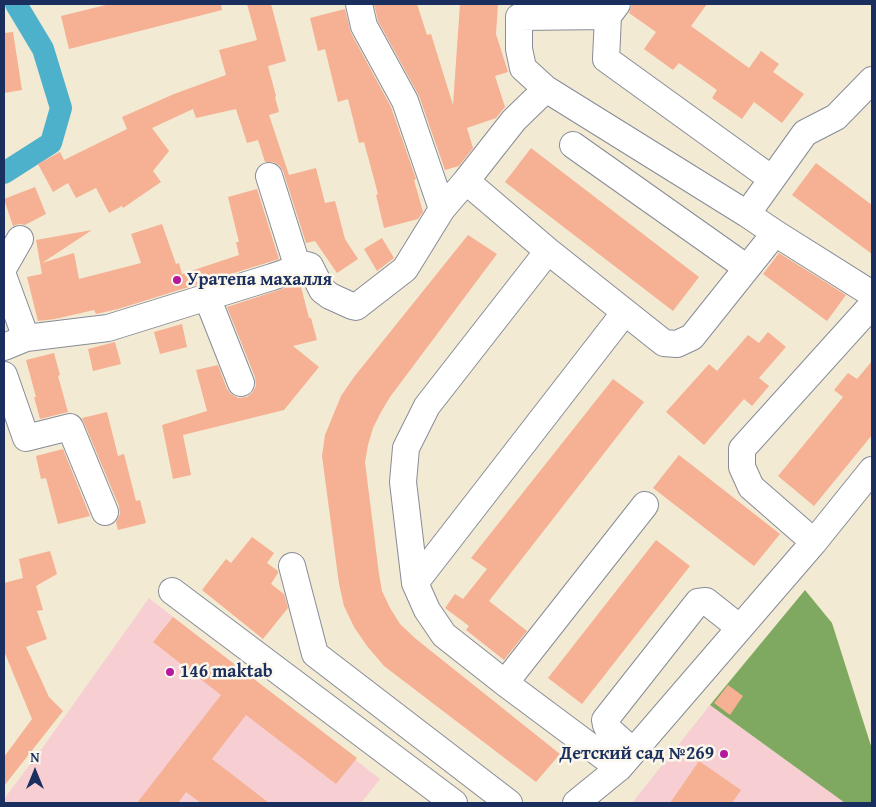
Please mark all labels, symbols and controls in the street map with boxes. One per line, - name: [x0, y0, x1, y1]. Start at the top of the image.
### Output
- place label: Уратепа махалля: [187, 269, 332, 291]
- marker: Уратепа махалля: [171, 274, 183, 286]
- place label: 146 maktab: [180, 661, 273, 683]
- marker: 146 maktab: [164, 666, 176, 678]
- place label: Детский сад №269: [560, 743, 714, 765]
- north arrow: [10, 747, 60, 797]
- text: N: [30, 747, 40, 767]
- marker: Детский сад №269: [718, 748, 730, 760]

